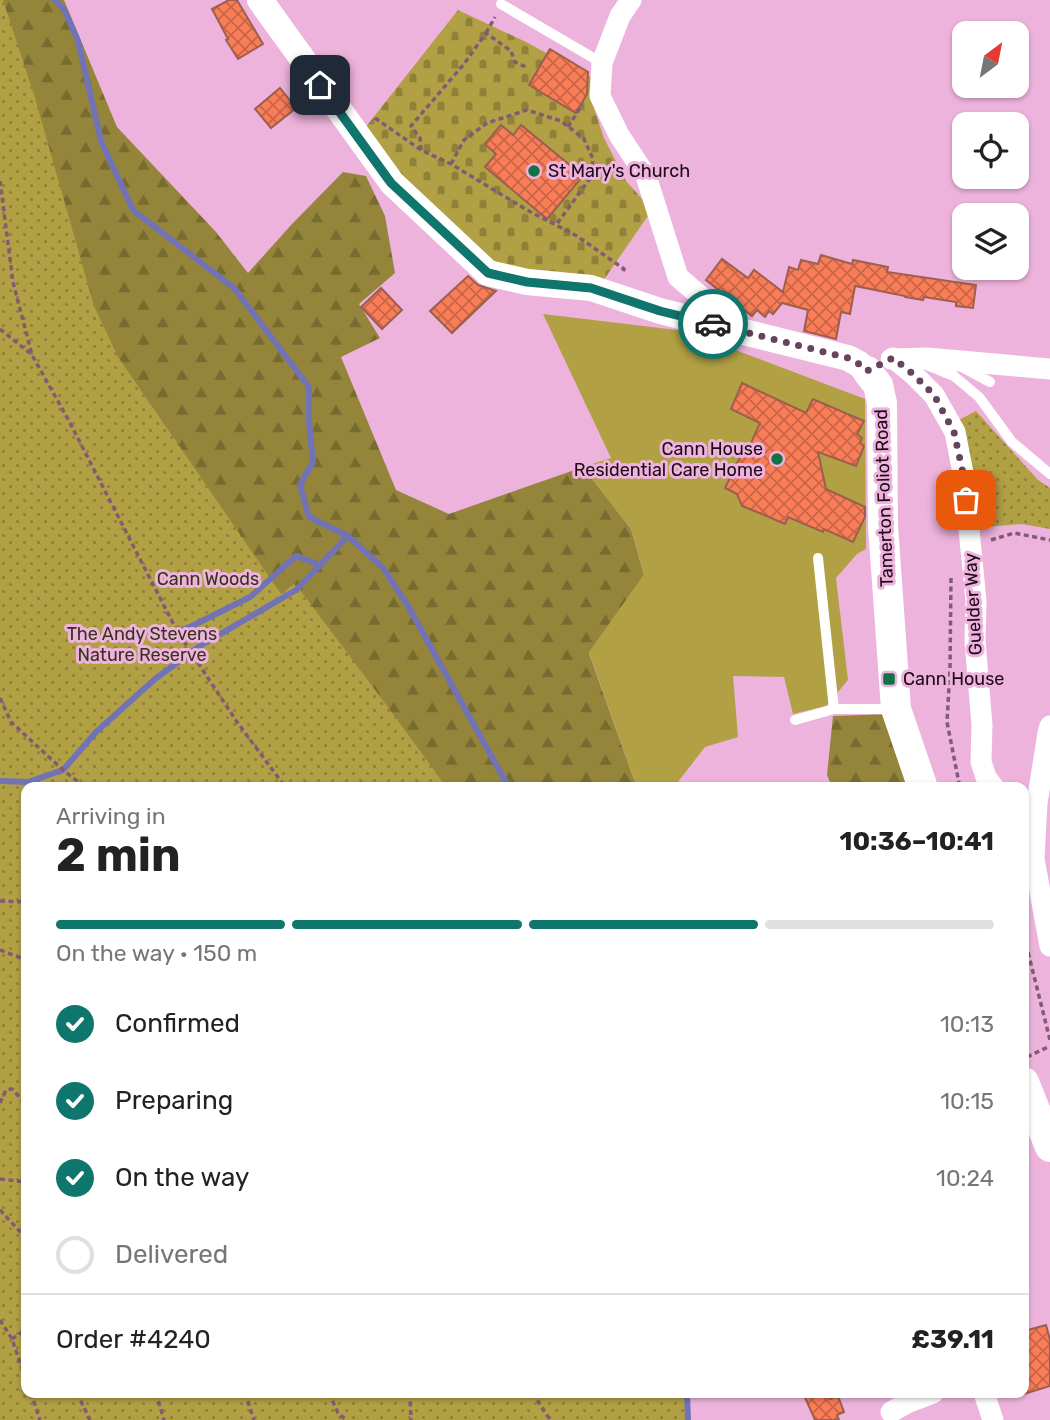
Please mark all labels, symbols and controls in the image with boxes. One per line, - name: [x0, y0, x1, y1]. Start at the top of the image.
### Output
- north arrow: [952, 21, 1029, 98]
- map controls: [952, 21, 1029, 280]
- pin: [290, 55, 350, 115]
- icon: home: [301, 66, 339, 104]
- button: locate: [952, 112, 1029, 189]
- place label: St Mary's Church: [548, 160, 690, 182]
- marker: St Mary's Church: [526, 163, 542, 179]
- button: layers: [952, 203, 1029, 280]
- courier: [678, 289, 748, 359]
- icon: car: [694, 305, 732, 343]
- street label: Tamerton Foliot Road: [870, 409, 898, 587]
- place label: Cann House Residential Care Home: [574, 438, 763, 481]
- marker: Cann House Residential Care Home: [769, 451, 785, 467]
- pin: [936, 470, 996, 530]
- icon: bag: [947, 481, 985, 519]
- street label: Guelder Way: [959, 552, 987, 656]
- park label: Cann Woods: [157, 568, 259, 590]
- park label: The Andy Stevens Nature Reserve: [67, 623, 217, 666]
- place label: Cann House: [903, 668, 1004, 690]
- marker: Cann House: [881, 671, 897, 687]
- text: Arriving in: [56, 802, 166, 830]
- text: 10:36–10:41: [839, 826, 994, 857]
- text: 2 min: [56, 828, 181, 883]
- text: On the way · 150 m: [56, 939, 257, 967]
- icon: check: [56, 1005, 94, 1043]
- text: Confirmed: [115, 1008, 240, 1039]
- text: 10:13: [940, 1010, 994, 1038]
- icon: check: [56, 1082, 94, 1120]
- text: Preparing: [115, 1085, 233, 1116]
- text: 10:15: [940, 1087, 994, 1115]
- icon: check: [56, 1159, 94, 1197]
- text: On the way: [115, 1162, 249, 1193]
- text: 10:24: [936, 1164, 994, 1192]
- text: Delivered: [115, 1239, 228, 1270]
- text: Order #4240: [56, 1324, 211, 1355]
- text: £39.11: [911, 1324, 994, 1355]

